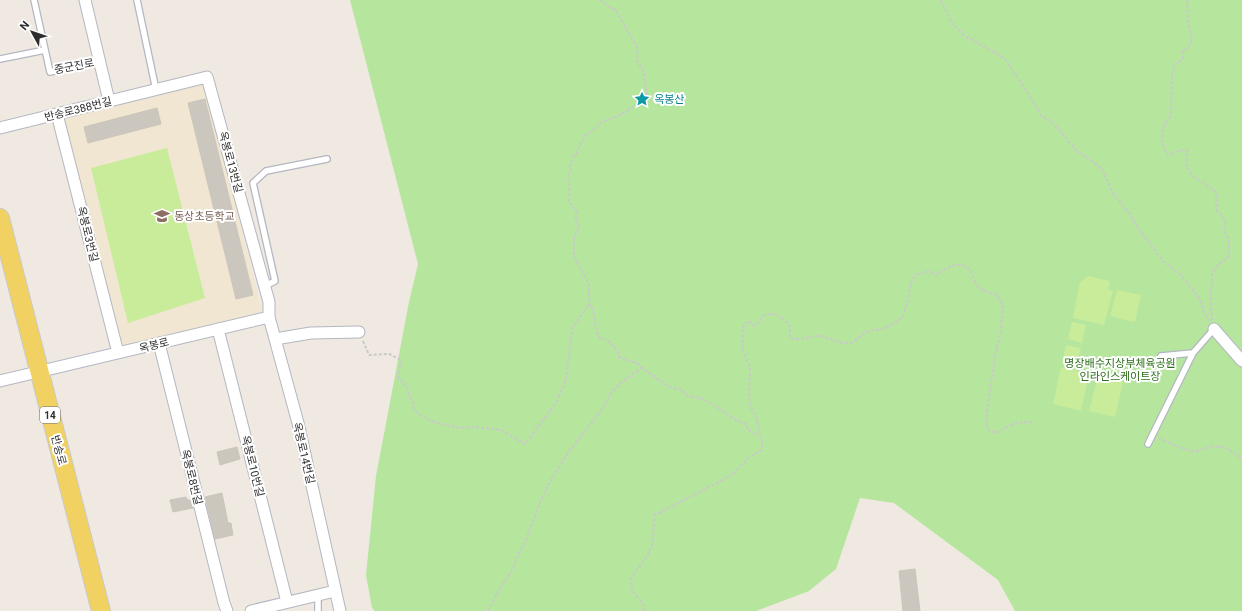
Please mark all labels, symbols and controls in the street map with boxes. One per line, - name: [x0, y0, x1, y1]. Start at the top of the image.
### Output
- north arrow: [12, 12, 52, 52]
- text: N: [17, 19, 32, 33]
- street label: 중군진로: [53, 56, 95, 77]
- place icon: 옥봉산: [633, 90, 651, 108]
- place label: 옥봉산: [654, 93, 684, 106]
- street label: 반송로388번길: [43, 95, 113, 124]
- street label: 옥봉로13번길: [216, 130, 245, 194]
- street label: 옥봉로3번길: [74, 205, 101, 263]
- school or university icon: 동상초등학교: [153, 207, 171, 225]
- place label: 동상초등학교: [174, 210, 235, 223]
- street label: 옥봉로: [138, 336, 170, 355]
- park label: 명장배수지상부체육공원 인라인스케이트장: [1064, 357, 1176, 383]
- road number: 14: [40, 407, 60, 423]
- street label: 옥봉로14번길: [290, 421, 317, 485]
- street label: 반송로: [48, 434, 69, 466]
- street label: 옥봉로10번길: [239, 434, 266, 498]
- street label: 옥봉로8번길: [178, 448, 205, 506]

